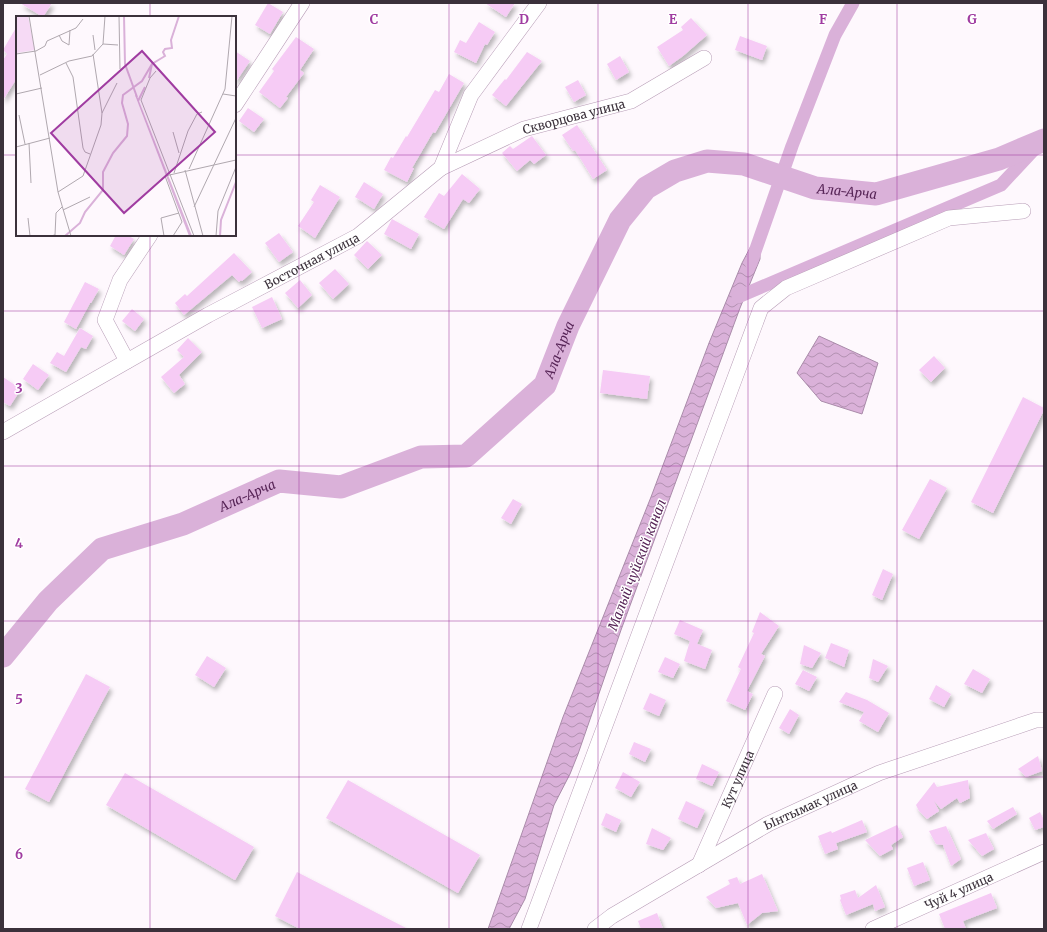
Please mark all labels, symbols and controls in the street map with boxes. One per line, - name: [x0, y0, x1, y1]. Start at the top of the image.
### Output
- text: C: [370, 11, 379, 28]
- text: D: [519, 11, 529, 28]
- text: E: [669, 11, 678, 28]
- text: F: [819, 11, 827, 28]
- text: G: [967, 11, 977, 28]
- inset map: [16, 16, 236, 236]
- street label: Скворцова улица: [521, 95, 627, 137]
- water label: Ала-Арча: [815, 180, 878, 203]
- street label: Восточная улица: [261, 229, 362, 292]
- water label: Ала-Арча: [540, 318, 578, 382]
- text: 3: [15, 380, 23, 397]
- water label: Ала-Арча: [215, 475, 278, 516]
- water label: Малый чуйский канал: [604, 497, 670, 634]
- text: 4: [15, 535, 24, 552]
- text: 5: [15, 691, 23, 708]
- street label: Кут улица: [718, 747, 757, 810]
- street label: Ынтымак улица: [761, 776, 860, 833]
- text: 6: [15, 846, 23, 863]
- street label: Чуй 4 улица: [922, 868, 996, 912]

